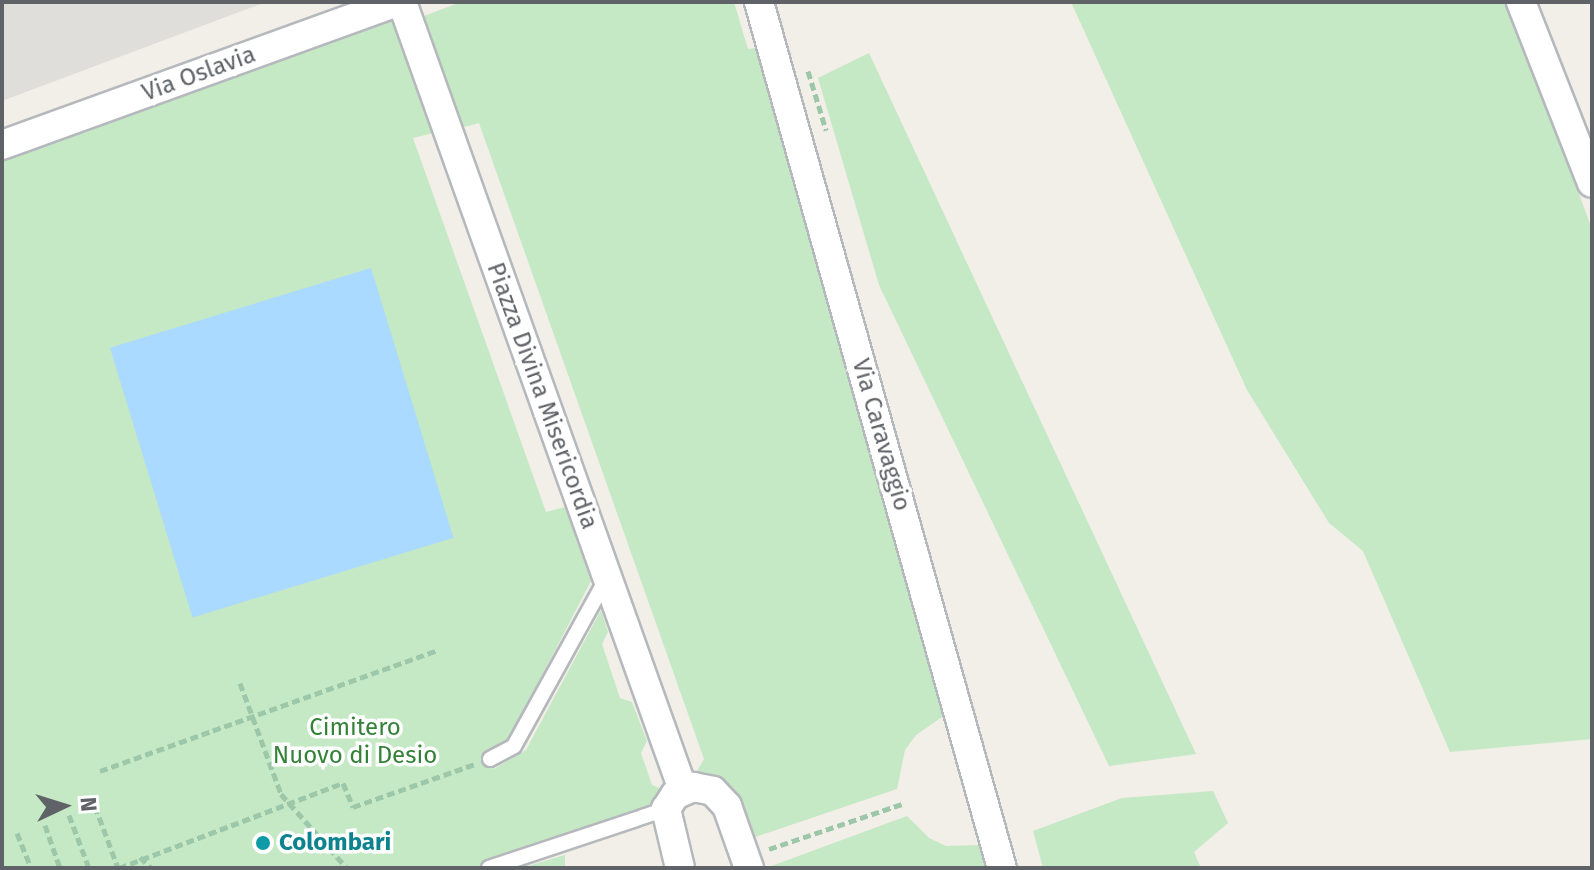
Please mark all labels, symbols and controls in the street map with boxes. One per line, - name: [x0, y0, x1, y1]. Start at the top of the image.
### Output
- street label: Via Oslavia: [138, 40, 260, 108]
- street label: Piazza Divina Misericordia: [480, 259, 604, 533]
- street label: Via Caravaggio: [846, 356, 916, 514]
- park label: Cimitero Nuovo di Desio: [273, 714, 437, 770]
- north arrow: [24, 766, 104, 846]
- text: N: [74, 796, 102, 813]
- place label: Colombari: [279, 829, 391, 857]
- marker: Colombari: [254, 834, 272, 852]

